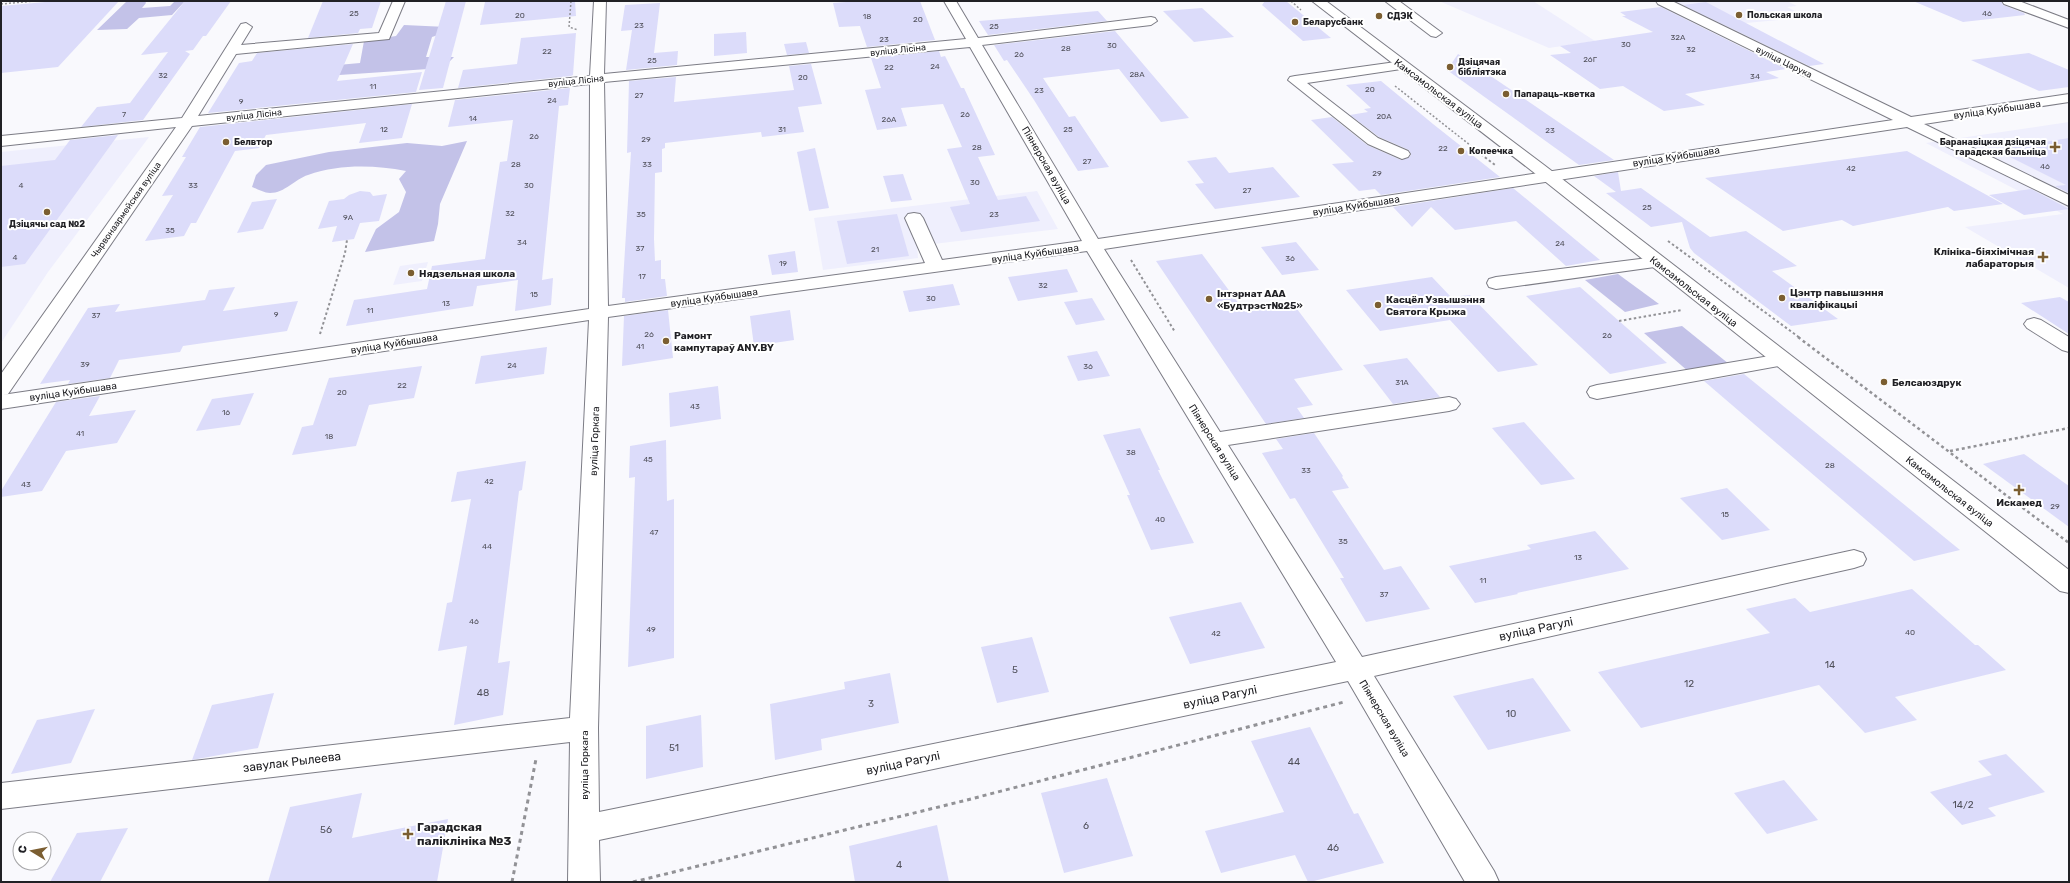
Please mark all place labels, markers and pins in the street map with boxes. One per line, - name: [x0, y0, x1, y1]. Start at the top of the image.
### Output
- marker: Польская школа: [1734, 10, 1744, 20]
- place label: Польская школа: [1747, 10, 1822, 20]
- marker: СДЭК: [1374, 11, 1384, 21]
- place label: СДЭК: [1387, 11, 1414, 21]
- marker: Беларусбанк: [1290, 17, 1300, 27]
- place label: Беларусбанк: [1303, 17, 1364, 27]
- place label: Дзіцячая бібліятэка: [1458, 57, 1506, 77]
- marker: Дзіцячая бібліятэка: [1445, 62, 1455, 72]
- marker: Папараць-кветка: [1501, 89, 1511, 99]
- place label: Папараць-кветка: [1514, 89, 1595, 99]
- marker: Белвтор: [221, 137, 231, 147]
- place label: Белвтор: [234, 137, 273, 147]
- place label: Баранавіцкая дзіцячая гарадская бальніца: [1940, 137, 2046, 157]
- marker: Баранавіцкая дзіцячая гарадская бальніца: [2049, 141, 2061, 153]
- marker: Копеечка: [1456, 146, 1466, 156]
- place label: Копеечка: [1469, 146, 1513, 156]
- marker: Дзіцячы сад №2: [42, 207, 52, 217]
- place label: Дзіцячы сад №2: [9, 219, 85, 229]
- place label: Клініка-біяхімічная лабараторыя: [1934, 246, 2034, 270]
- marker: Клініка-біяхімічная лабараторыя: [2037, 251, 2049, 263]
- marker: Нядзельная школа: [406, 268, 416, 278]
- place label: Нядзельная школа: [419, 268, 515, 280]
- place label: Цэнтр павышэння кваліфікацыі: [1790, 287, 1884, 311]
- place label: Інтэрнат ААА «Будтрэст№25»: [1217, 288, 1303, 312]
- marker: Цэнтр павышэння кваліфікацыі: [1777, 293, 1787, 303]
- marker: Інтэрнат ААА «Будтрэст№25»: [1204, 294, 1214, 304]
- place label: Касцёл Узвышэння Святога Крыжа: [1386, 294, 1485, 318]
- marker: Касцёл Узвышэння Святога Крыжа: [1373, 300, 1383, 310]
- place label: Рамонт кампутараў ANY.BY: [674, 330, 774, 354]
- marker: Рамонт кампутараў ANY.BY: [661, 336, 671, 346]
- marker: Белсаюздрук: [1879, 377, 1889, 387]
- place label: Белсаюздрук: [1892, 377, 1961, 389]
- marker: Искамед: [2014, 485, 2024, 495]
- place label: Искамед: [1996, 497, 2042, 509]
- place label: Гарадская паліклініка №3: [417, 820, 511, 848]
- marker: Гарадская паліклініка №3: [402, 828, 414, 840]

